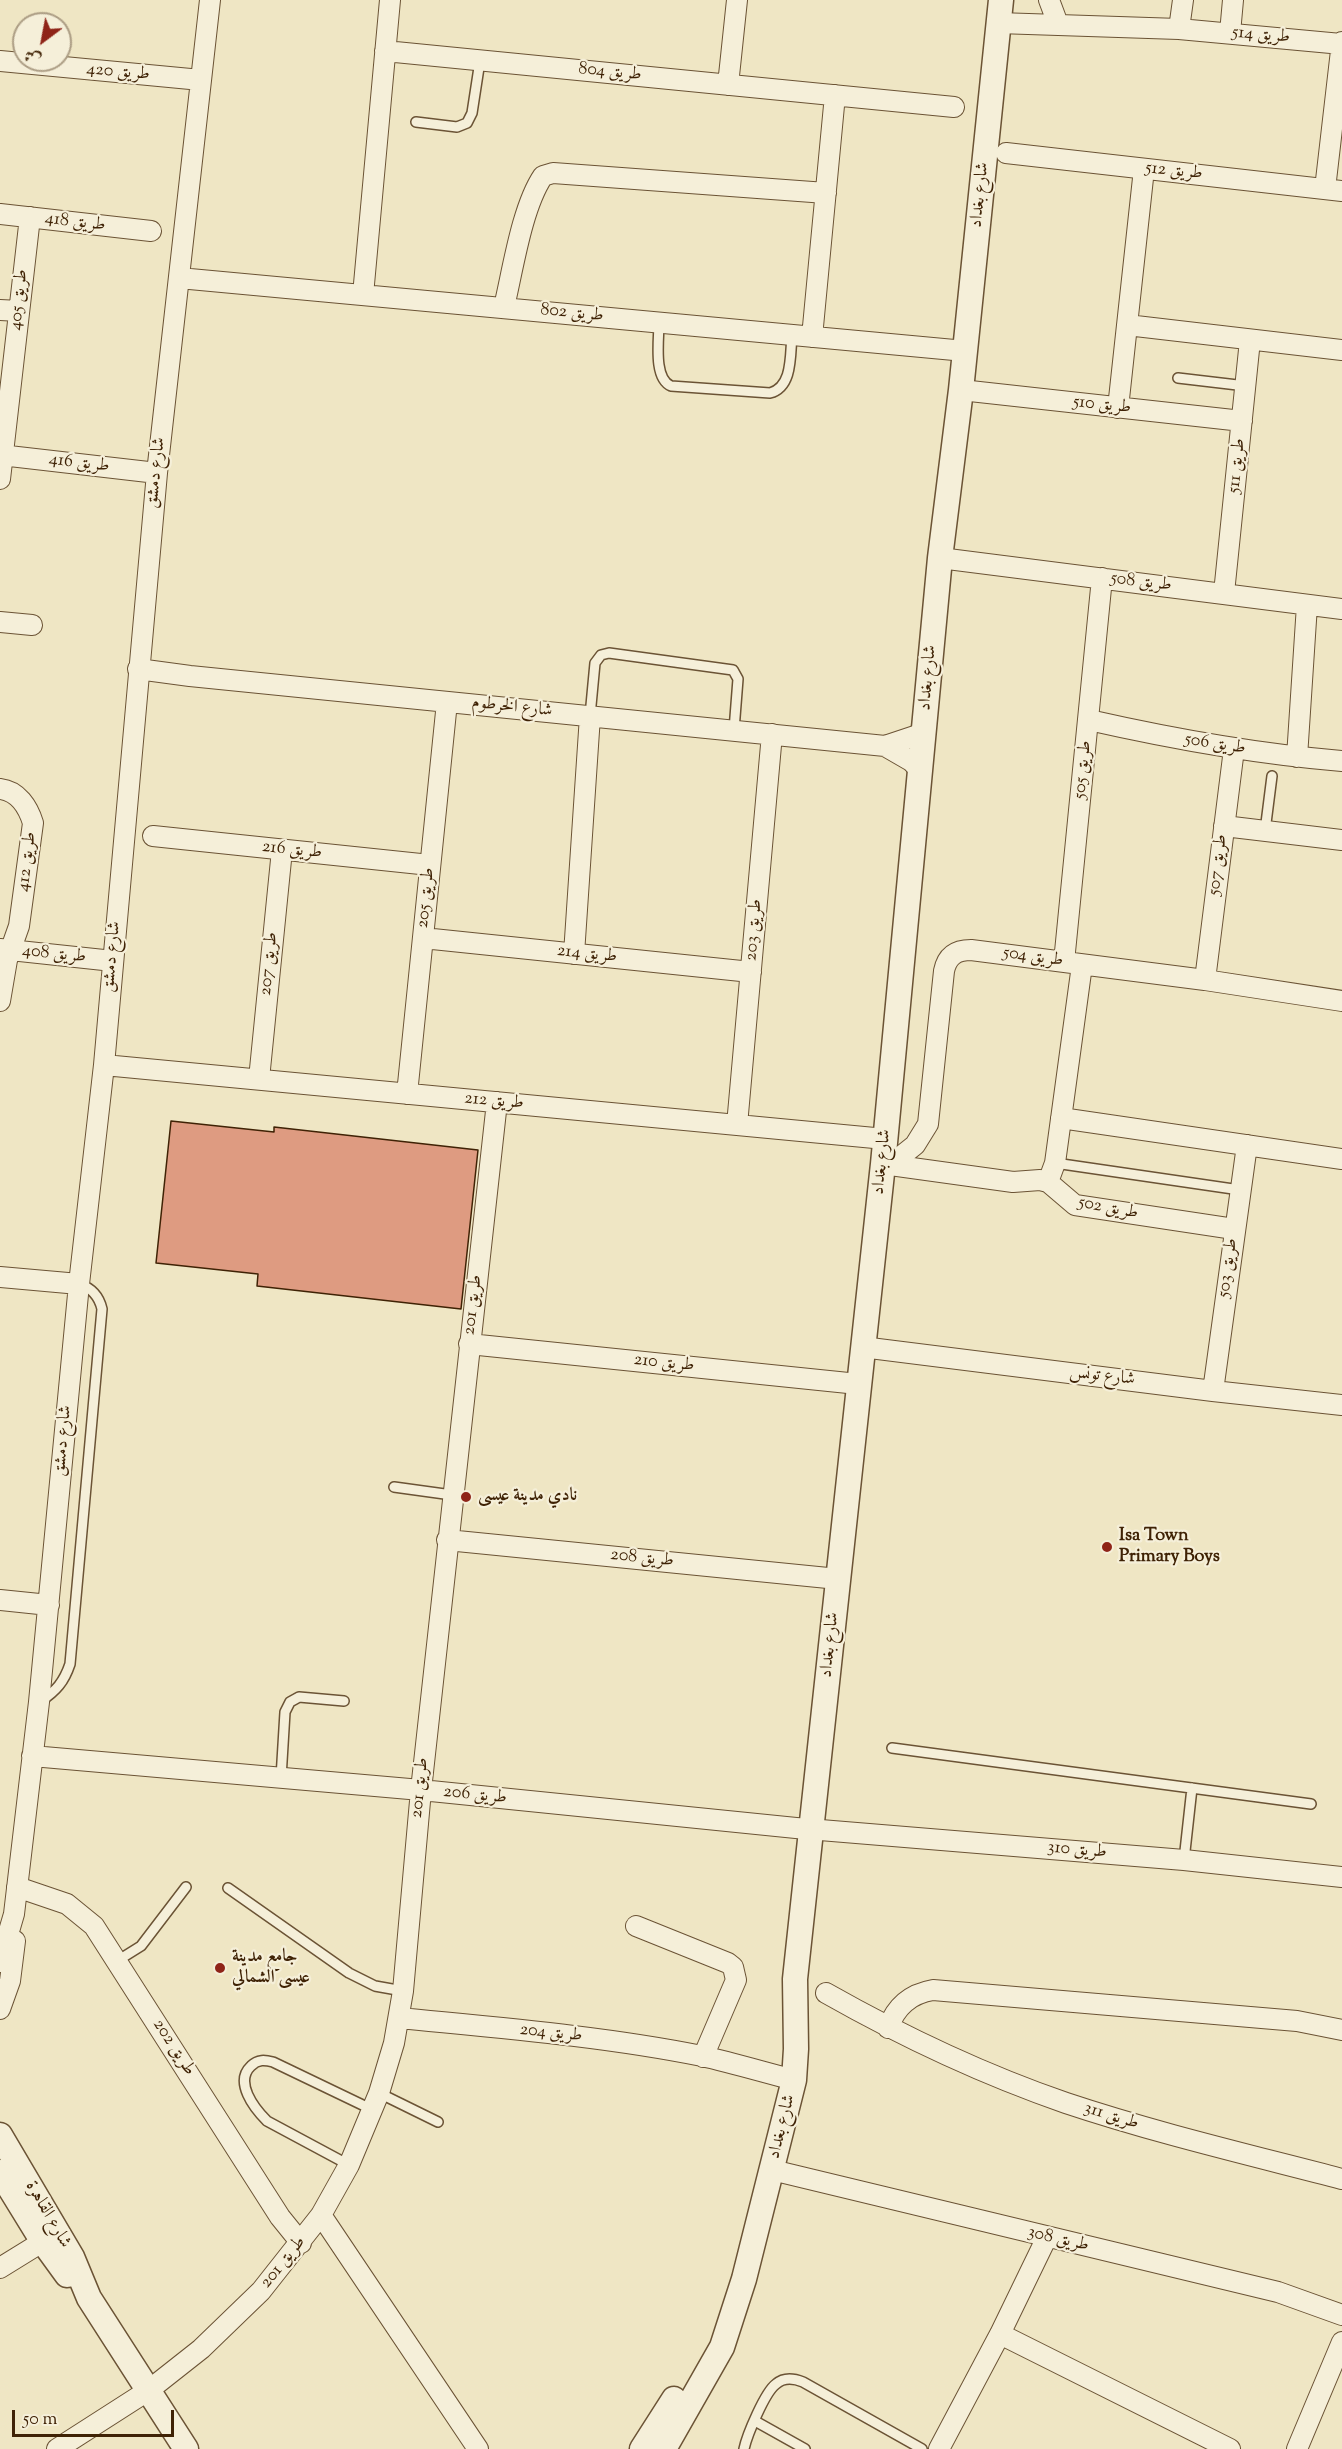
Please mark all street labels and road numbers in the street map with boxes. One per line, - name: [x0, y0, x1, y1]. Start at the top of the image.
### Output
- street label: طريق 514: [1231, 23, 1291, 49]
- street label: طريق 420: [85, 59, 151, 87]
- street label: طريق 804: [577, 59, 643, 87]
- street label: طريق 512: [1144, 158, 1204, 186]
- street label: شارع بغداد: [967, 161, 995, 229]
- street label: طريق 418: [43, 209, 107, 237]
- street label: طريق 405: [6, 268, 34, 332]
- street label: طريق 802: [539, 300, 605, 328]
- street label: طريق 510: [1072, 392, 1132, 420]
- street label: شارع دمشق: [143, 436, 171, 510]
- street label: طريق 511: [1224, 437, 1252, 495]
- street label: طريق 416: [47, 450, 111, 478]
- street label: طريق 508: [1109, 569, 1173, 597]
- street label: شارع بغداد: [915, 644, 943, 712]
- street label: شارع الخرطوم: [471, 693, 553, 723]
- street label: طريق 506: [1183, 730, 1247, 760]
- street label: طريق 505: [1070, 740, 1098, 800]
- street label: طريق 412: [14, 831, 42, 893]
- street label: طريق 507: [1205, 833, 1233, 897]
- street label: طريق 216: [261, 837, 323, 865]
- street label: طريق 205: [413, 867, 441, 929]
- street label: طريق 203: [742, 898, 768, 962]
- street label: شارع دمشق: [99, 921, 127, 993]
- street label: طريق 207: [256, 931, 284, 997]
- street label: طريق 408: [21, 941, 87, 969]
- street label: طريق 214: [556, 941, 618, 969]
- street label: طريق 504: [1001, 943, 1065, 973]
- street label: طريق 212: [463, 1089, 525, 1115]
- street label: شارع بغداد: [869, 1128, 897, 1196]
- street label: طريق 502: [1076, 1193, 1140, 1225]
- street label: طريق 503: [1214, 1237, 1244, 1299]
- street label: طريق 201: [460, 1274, 488, 1336]
- street label: طريق 210: [633, 1350, 695, 1378]
- street label: شارع تونس: [1068, 1362, 1136, 1392]
- street label: شارع دمشق: [50, 1405, 78, 1477]
- street label: طريق 208: [609, 1545, 675, 1573]
- street label: شارع بغداد: [817, 1611, 845, 1679]
- street label: طريق 201: [407, 1757, 435, 1819]
- street label: طريق 206: [442, 1782, 508, 1810]
- street label: طريق 310: [1046, 1838, 1108, 1864]
- street label: طريق 202: [147, 2016, 199, 2080]
- street label: طريق 204: [519, 2020, 583, 2048]
- street label: شارع بغداد: [765, 2093, 801, 2161]
- street label: طريق 311: [1081, 2098, 1141, 2136]
- street label: شارع القاهرة: [19, 2178, 75, 2252]
- street label: طريق 308: [1025, 2222, 1091, 2258]
- street label: طريق 201: [257, 2233, 311, 2293]

